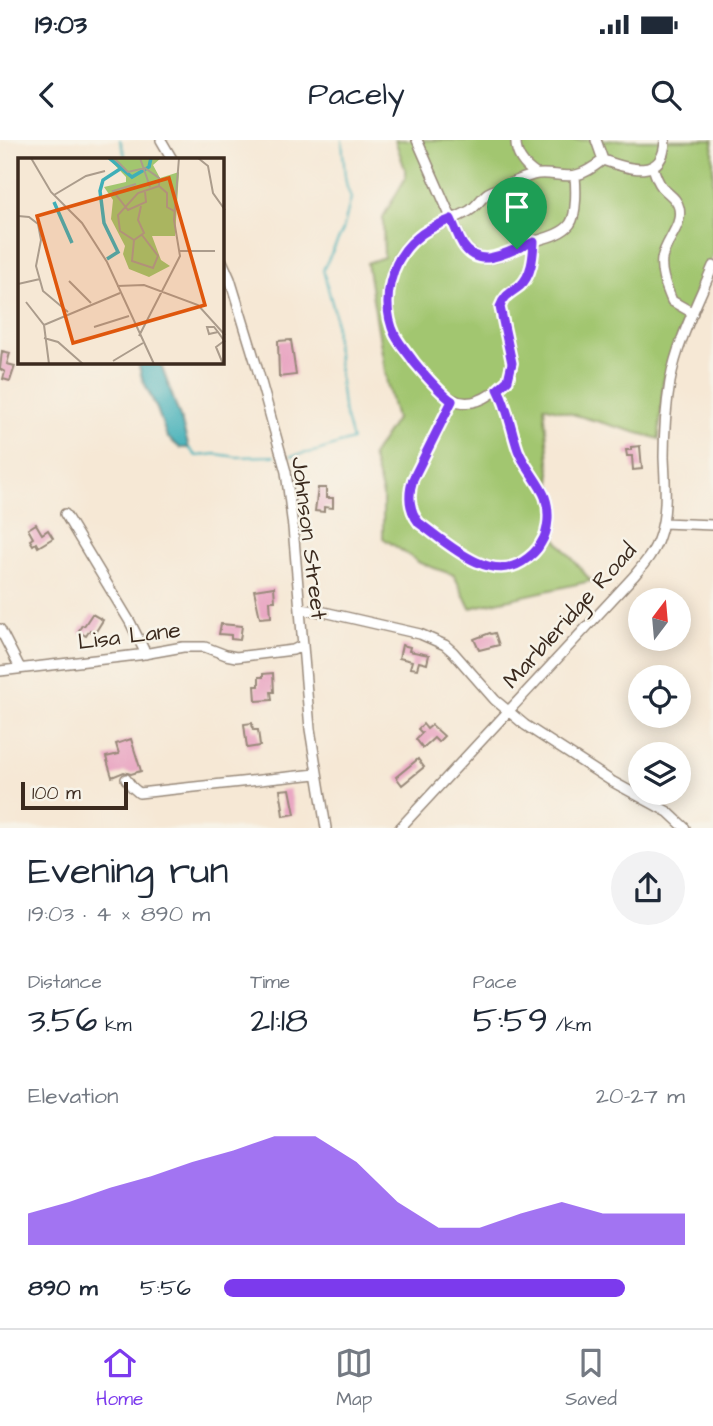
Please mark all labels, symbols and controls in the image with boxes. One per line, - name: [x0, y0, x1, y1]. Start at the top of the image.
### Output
- text: 19:03: [35, 7, 87, 43]
- text: Pacely: [308, 72, 405, 117]
- icon: back: [28, 76, 66, 114]
- icon: search: [647, 76, 685, 114]
- inset map: [18, 158, 224, 364]
- pin: [487, 177, 547, 249]
- icon: arrive: [498, 188, 536, 226]
- street label: Johnson Street: [283, 455, 335, 622]
- street label: Marbleridge Road: [495, 535, 645, 696]
- north arrow: [628, 588, 691, 651]
- map controls: [628, 588, 691, 805]
- street label: Lisa Lane: [76, 614, 182, 658]
- button: locate: [628, 665, 691, 728]
- button: layers: [628, 742, 691, 805]
- scale bar: [21, 778, 128, 810]
- text: 100 m: [32, 780, 81, 807]
- text: Evening run: [28, 846, 229, 898]
- button: share: [611, 851, 685, 925]
- text: 19:03 · 4 × 890 m: [28, 898, 210, 930]
- text: Distance: [28, 969, 102, 996]
- text: Time: [250, 969, 290, 996]
- text: Pace: [473, 969, 517, 996]
- text: 3.56: [28, 996, 97, 1045]
- text: 21:18: [250, 996, 308, 1045]
- text: 5:59: [473, 996, 548, 1045]
- text: km: [97, 1012, 132, 1039]
- text: /km: [548, 1012, 591, 1039]
- text: Elevation: [28, 1080, 119, 1112]
- text: 20–27 m: [596, 1080, 685, 1112]
- text: 890 m: [28, 1272, 98, 1304]
- text: 5:56: [140, 1272, 191, 1304]
- tab: Home: [96, 1344, 143, 1413]
- tab: Map: [335, 1344, 373, 1413]
- tab: Saved: [565, 1344, 617, 1413]

